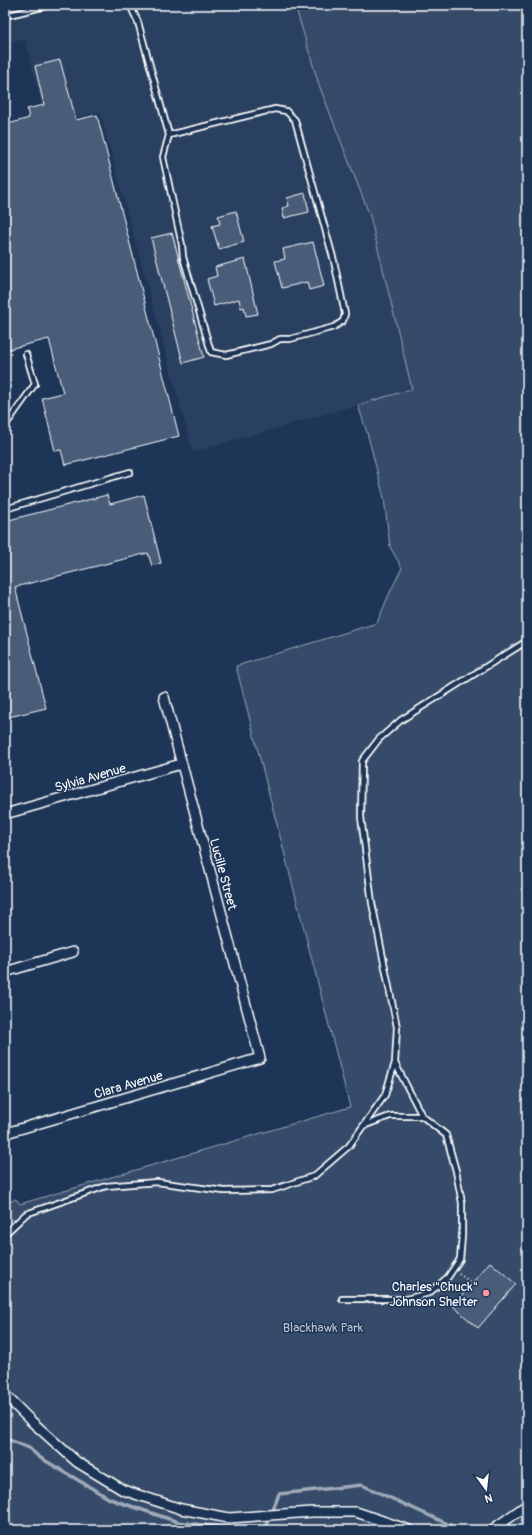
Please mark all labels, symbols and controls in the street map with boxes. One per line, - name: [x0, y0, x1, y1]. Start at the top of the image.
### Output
- street label: Sylvia Avenue: [53, 760, 128, 796]
- street label: Lucille Street: [206, 837, 240, 913]
- street label: Clara Avenue: [92, 1067, 165, 1102]
- place label: Charles "Chuck" Johnson Shelter: [389, 1279, 478, 1310]
- marker: Charles "Chuck" Johnson Shelter: [481, 1288, 491, 1298]
- park label: Blackhawk Park: [283, 1320, 364, 1336]
- north arrow: [466, 1469, 506, 1509]
- text: N: [483, 1491, 494, 1506]

